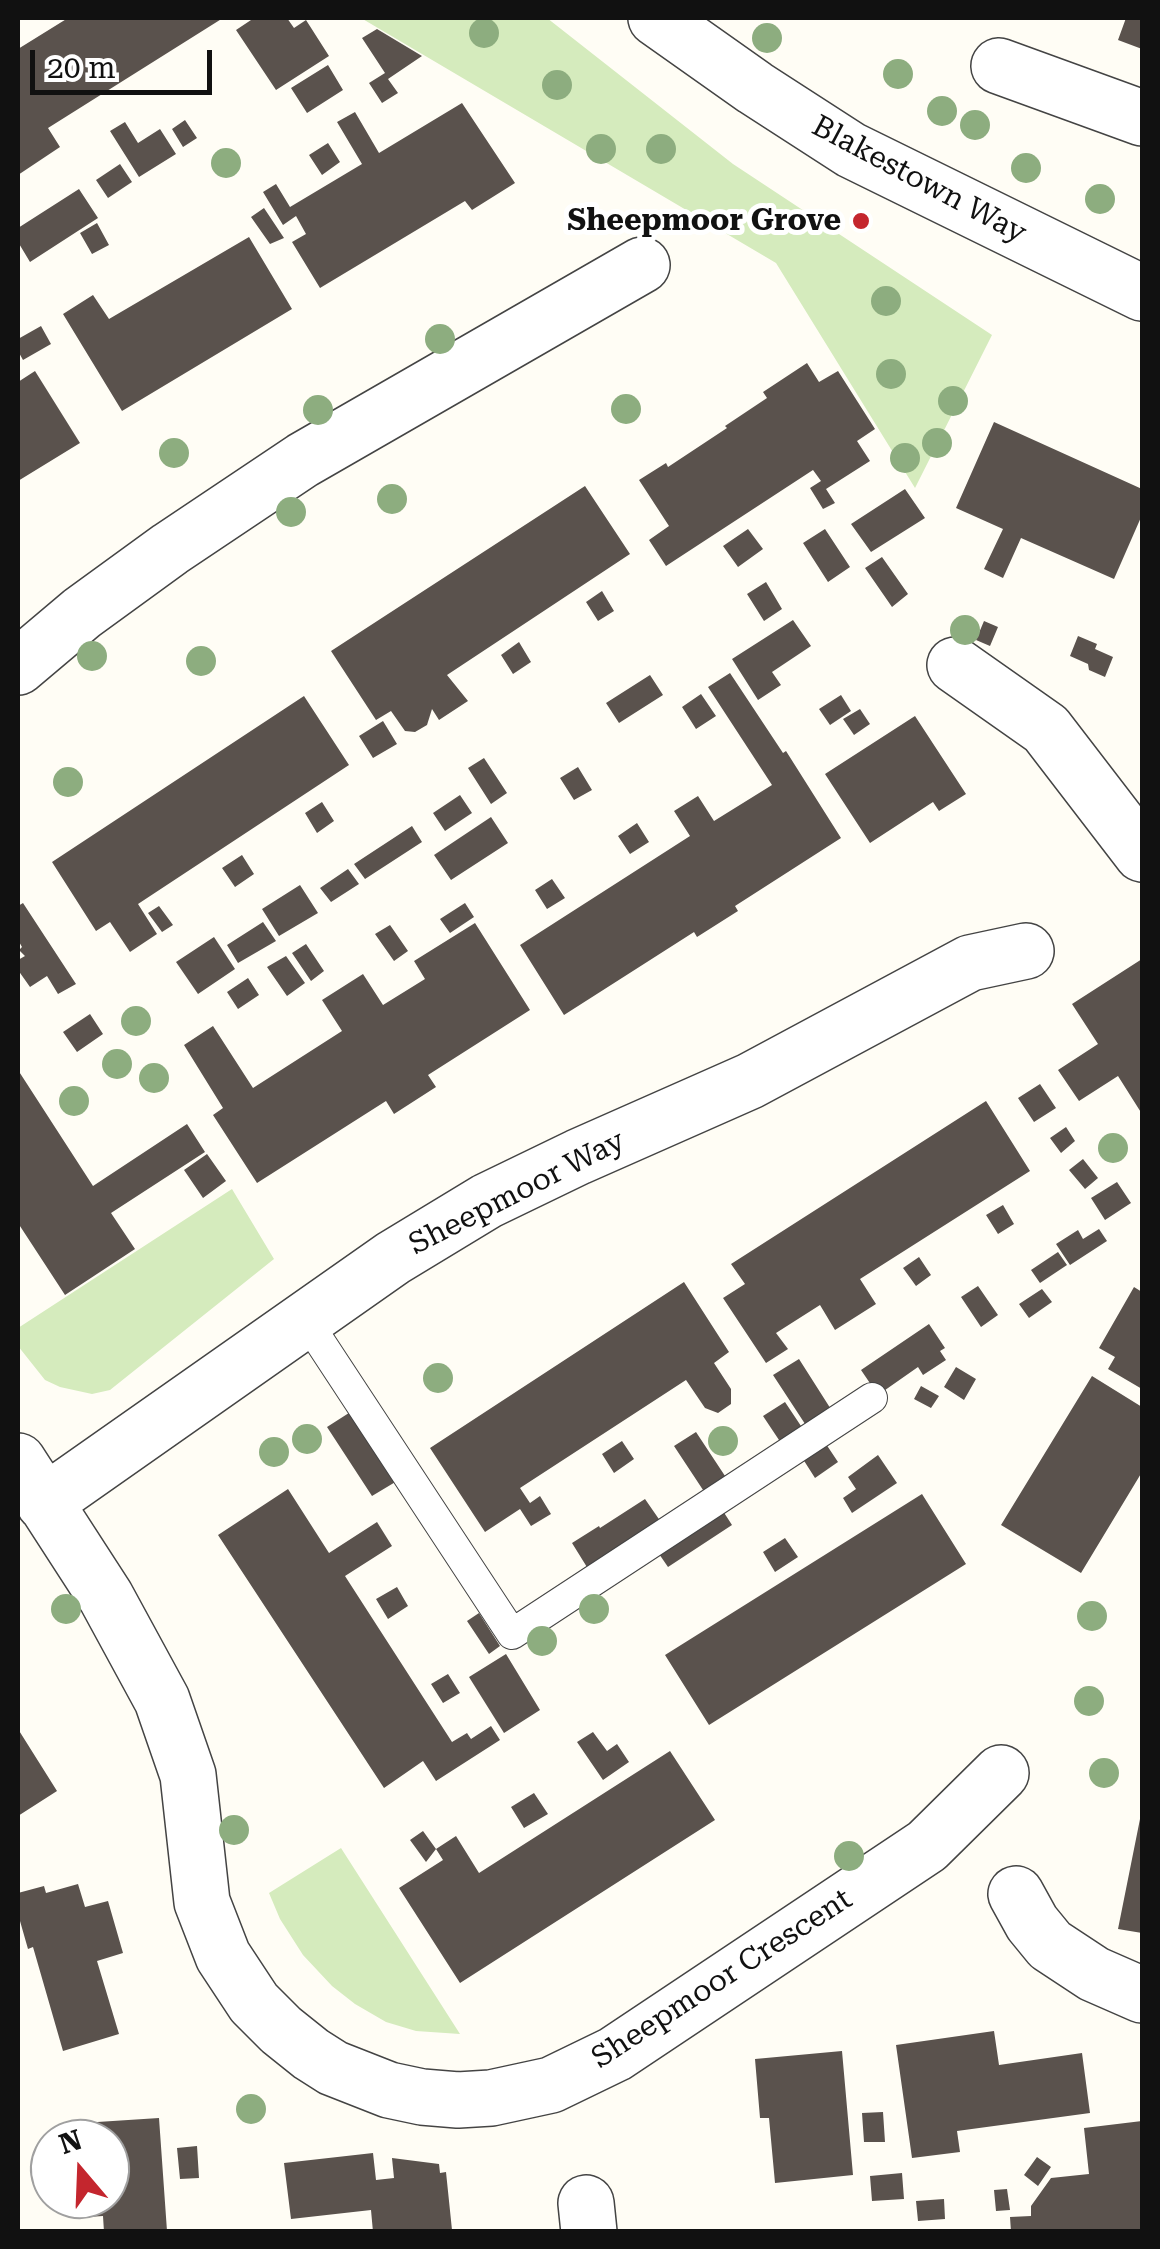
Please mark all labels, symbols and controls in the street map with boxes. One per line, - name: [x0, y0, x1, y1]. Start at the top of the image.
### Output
- scale bar: [35, 30, 218, 92]
- text: 20 m: [47, 50, 116, 85]
- street label: Blakestown Way: [806, 108, 1032, 252]
- place label: Sheepmoor Grove: [567, 203, 841, 239]
- marker: Sheepmoor Grove: [850, 210, 872, 232]
- street label: Sheepmoor Way: [403, 1123, 631, 1263]
- street label: Sheepmoor Crescent: [585, 1881, 859, 2077]
- north arrow: [30, 2119, 130, 2219]
- text: N: [55, 2123, 86, 2161]

